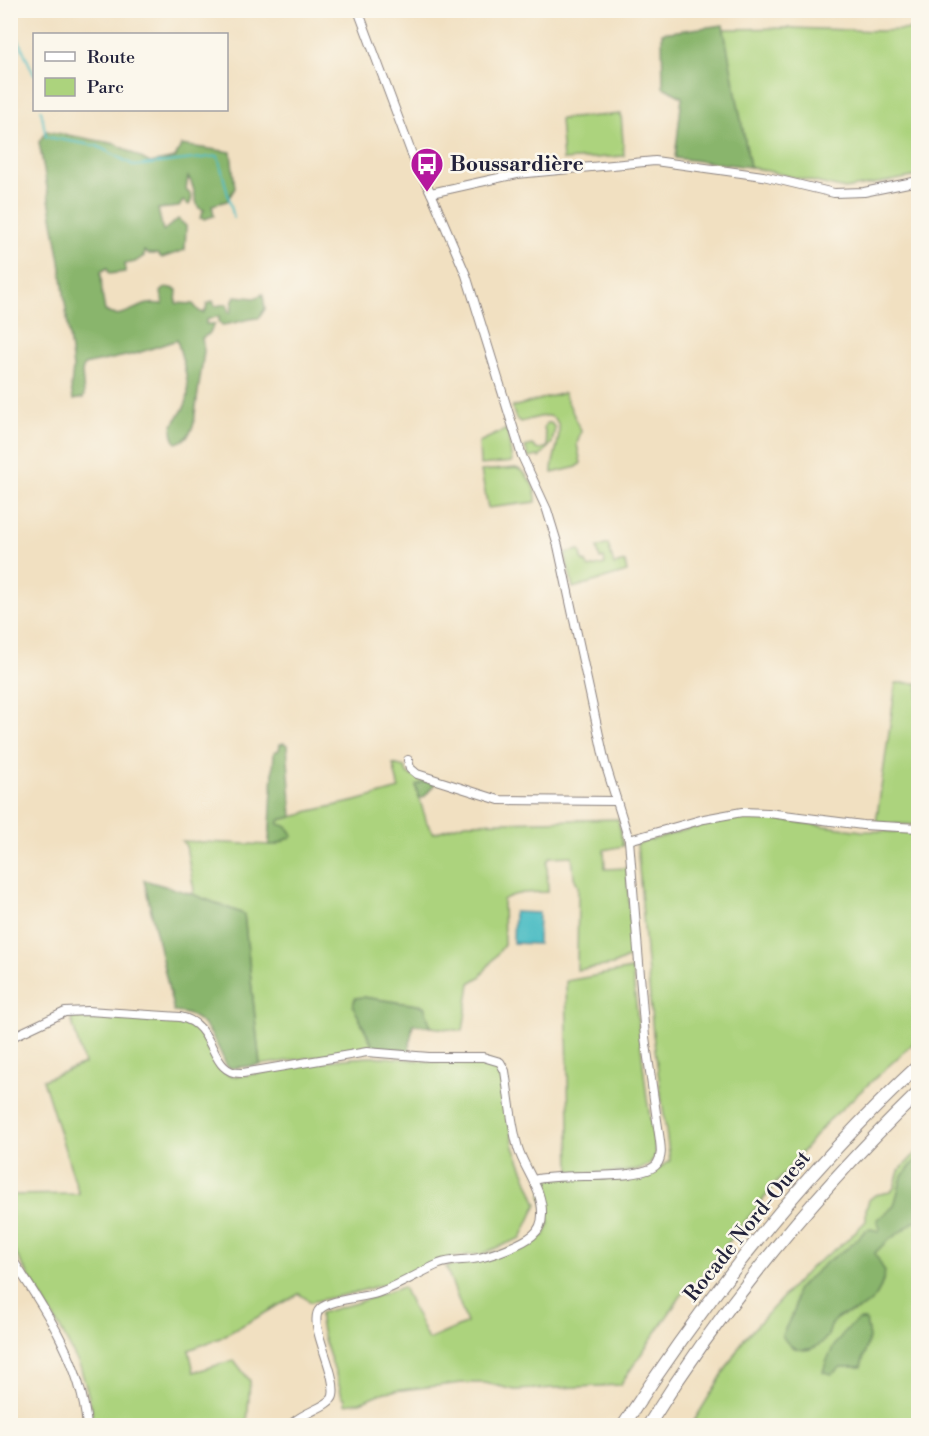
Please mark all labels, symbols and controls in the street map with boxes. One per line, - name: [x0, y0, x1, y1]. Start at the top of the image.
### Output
- legend: [33, 33, 228, 111]
- text: Route: [87, 46, 135, 69]
- text: Parc: [87, 76, 124, 99]
- bus stop icon: Boussardière: [409, 146, 445, 193]
- place label: Boussardière: [450, 152, 584, 178]
- street label: Rocade Nord-Ouest: [679, 1145, 817, 1307]

